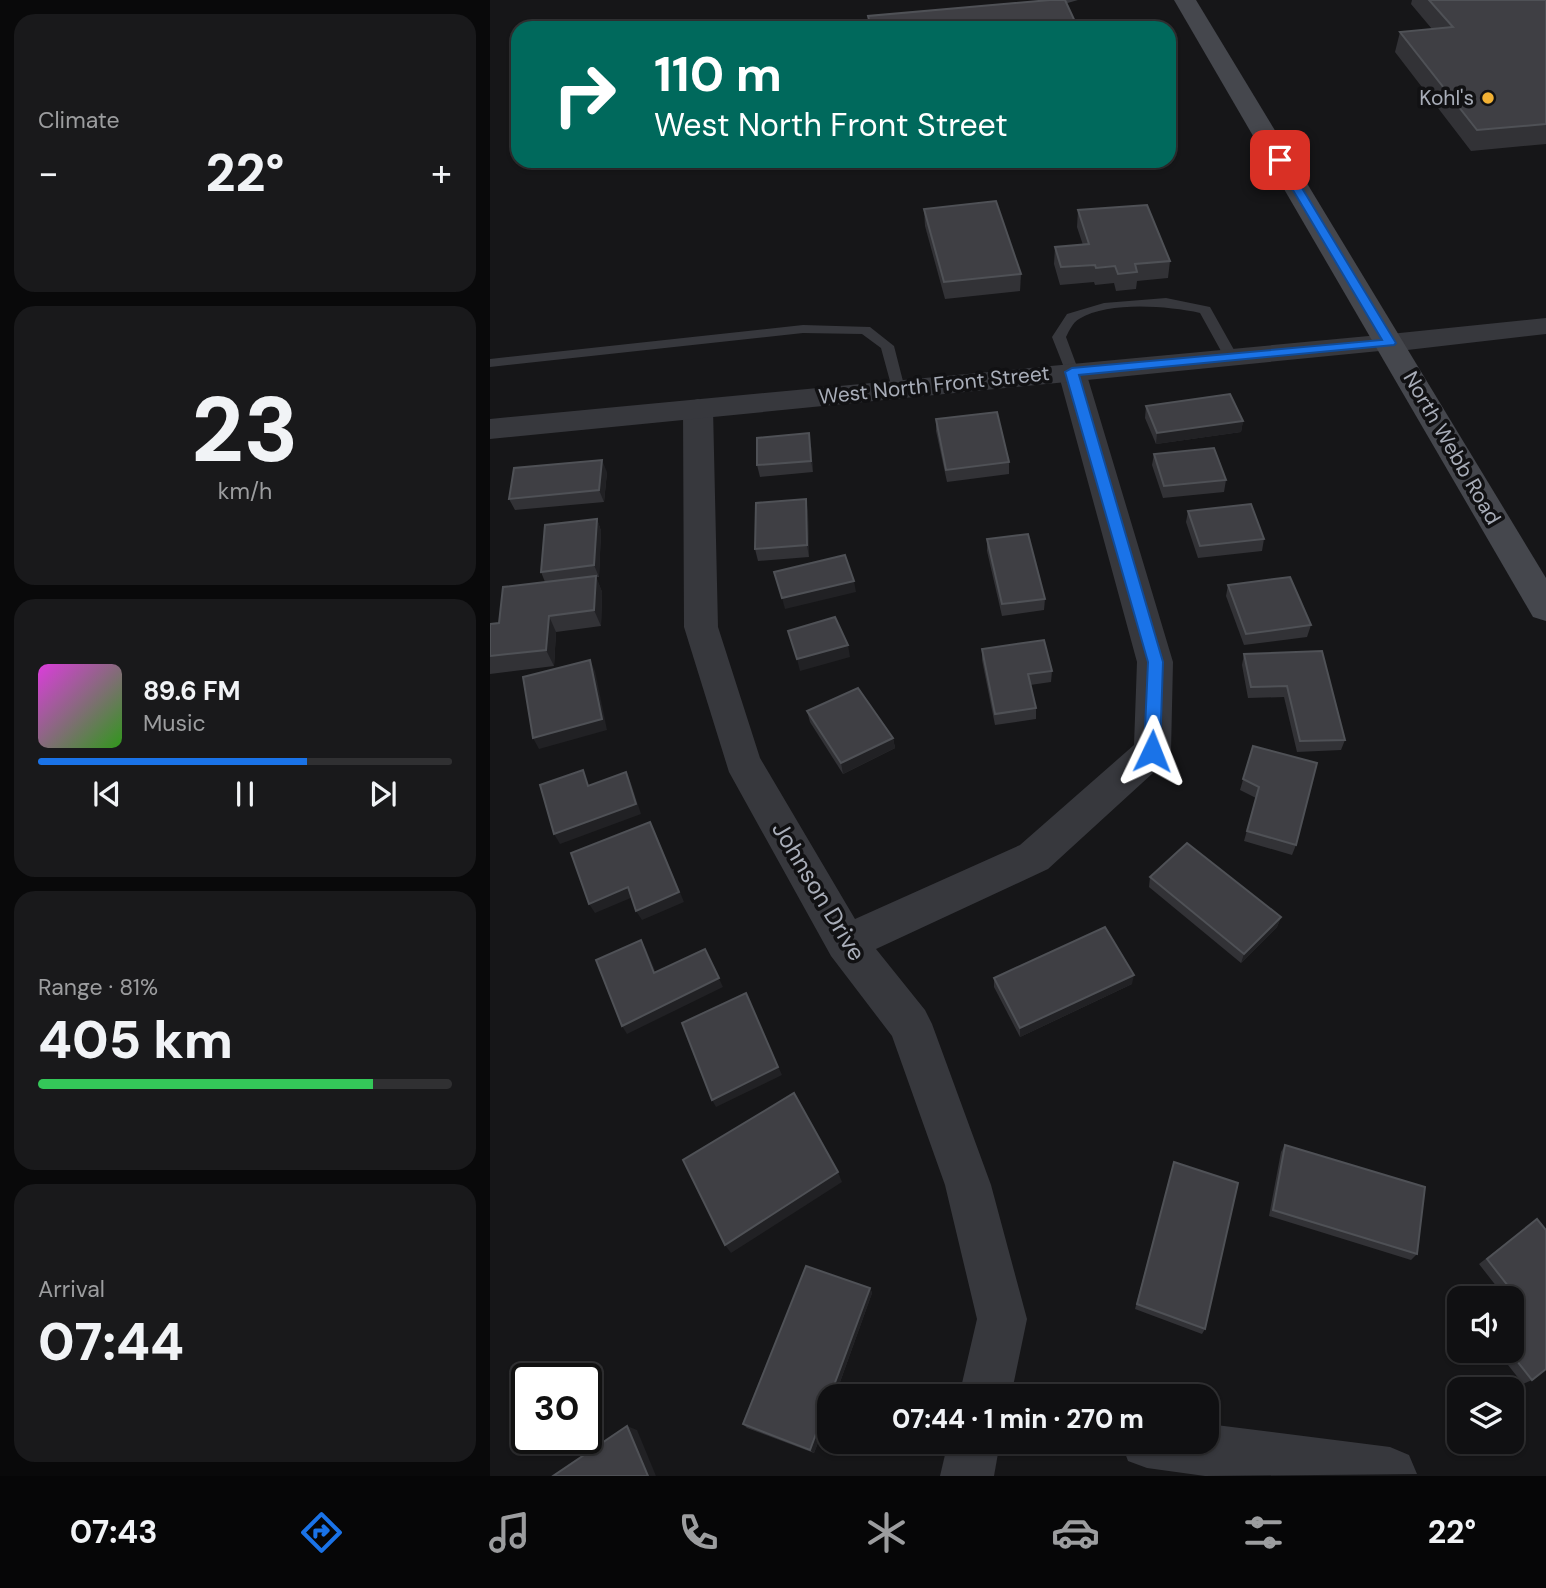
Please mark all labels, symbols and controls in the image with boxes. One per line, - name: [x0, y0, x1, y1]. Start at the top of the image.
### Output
- text: 110 m: [654, 42, 782, 106]
- icon: right: [539, 49, 630, 140]
- place label: Kohl's: [1419, 84, 1474, 112]
- marker: Kohl's: [1480, 90, 1496, 106]
- text: West North Front Street: [654, 104, 1008, 146]
- text: Climate: [38, 105, 120, 135]
- pin: [1250, 130, 1310, 190]
- text: 22°: [205, 139, 285, 207]
- icon: arrive: [1261, 141, 1299, 179]
- text: −: [38, 148, 59, 198]
- text: +: [431, 148, 452, 198]
- street label: West North Front Street: [817, 359, 1051, 411]
- street label: North Webb Road: [1397, 366, 1507, 530]
- text: 23: [191, 371, 299, 489]
- text: km/h: [218, 476, 272, 506]
- text: 89.6 FM: [143, 674, 240, 708]
- text: Music: [143, 708, 206, 738]
- position arrow: [1115, 714, 1189, 788]
- icon: previous: [88, 775, 126, 813]
- icon: pause: [226, 775, 264, 813]
- icon: next: [364, 775, 402, 813]
- street label: Johnson Drive: [765, 816, 873, 966]
- text: Range · 81%: [38, 972, 158, 1002]
- text: 405 km: [38, 1006, 233, 1074]
- text: Arrival: [38, 1274, 105, 1304]
- map controls: [1447, 1286, 1524, 1454]
- button: sound: [1447, 1286, 1524, 1363]
- text: 07:44: [38, 1308, 184, 1376]
- speed limit sign: 30: [511, 1363, 602, 1454]
- button: layers: [1447, 1377, 1524, 1454]
- text: 07:44 · 1 min · 270 m: [892, 1402, 1144, 1436]
- icon: directions: [297, 1508, 346, 1557]
- icon: music: [485, 1508, 534, 1557]
- icon: phone: [674, 1508, 723, 1557]
- icon: climate: [862, 1508, 911, 1557]
- icon: car: [1051, 1508, 1100, 1557]
- icon: filters: [1239, 1508, 1288, 1557]
- text: 07:43: [70, 1511, 157, 1553]
- text: 22°: [1428, 1511, 1476, 1553]

